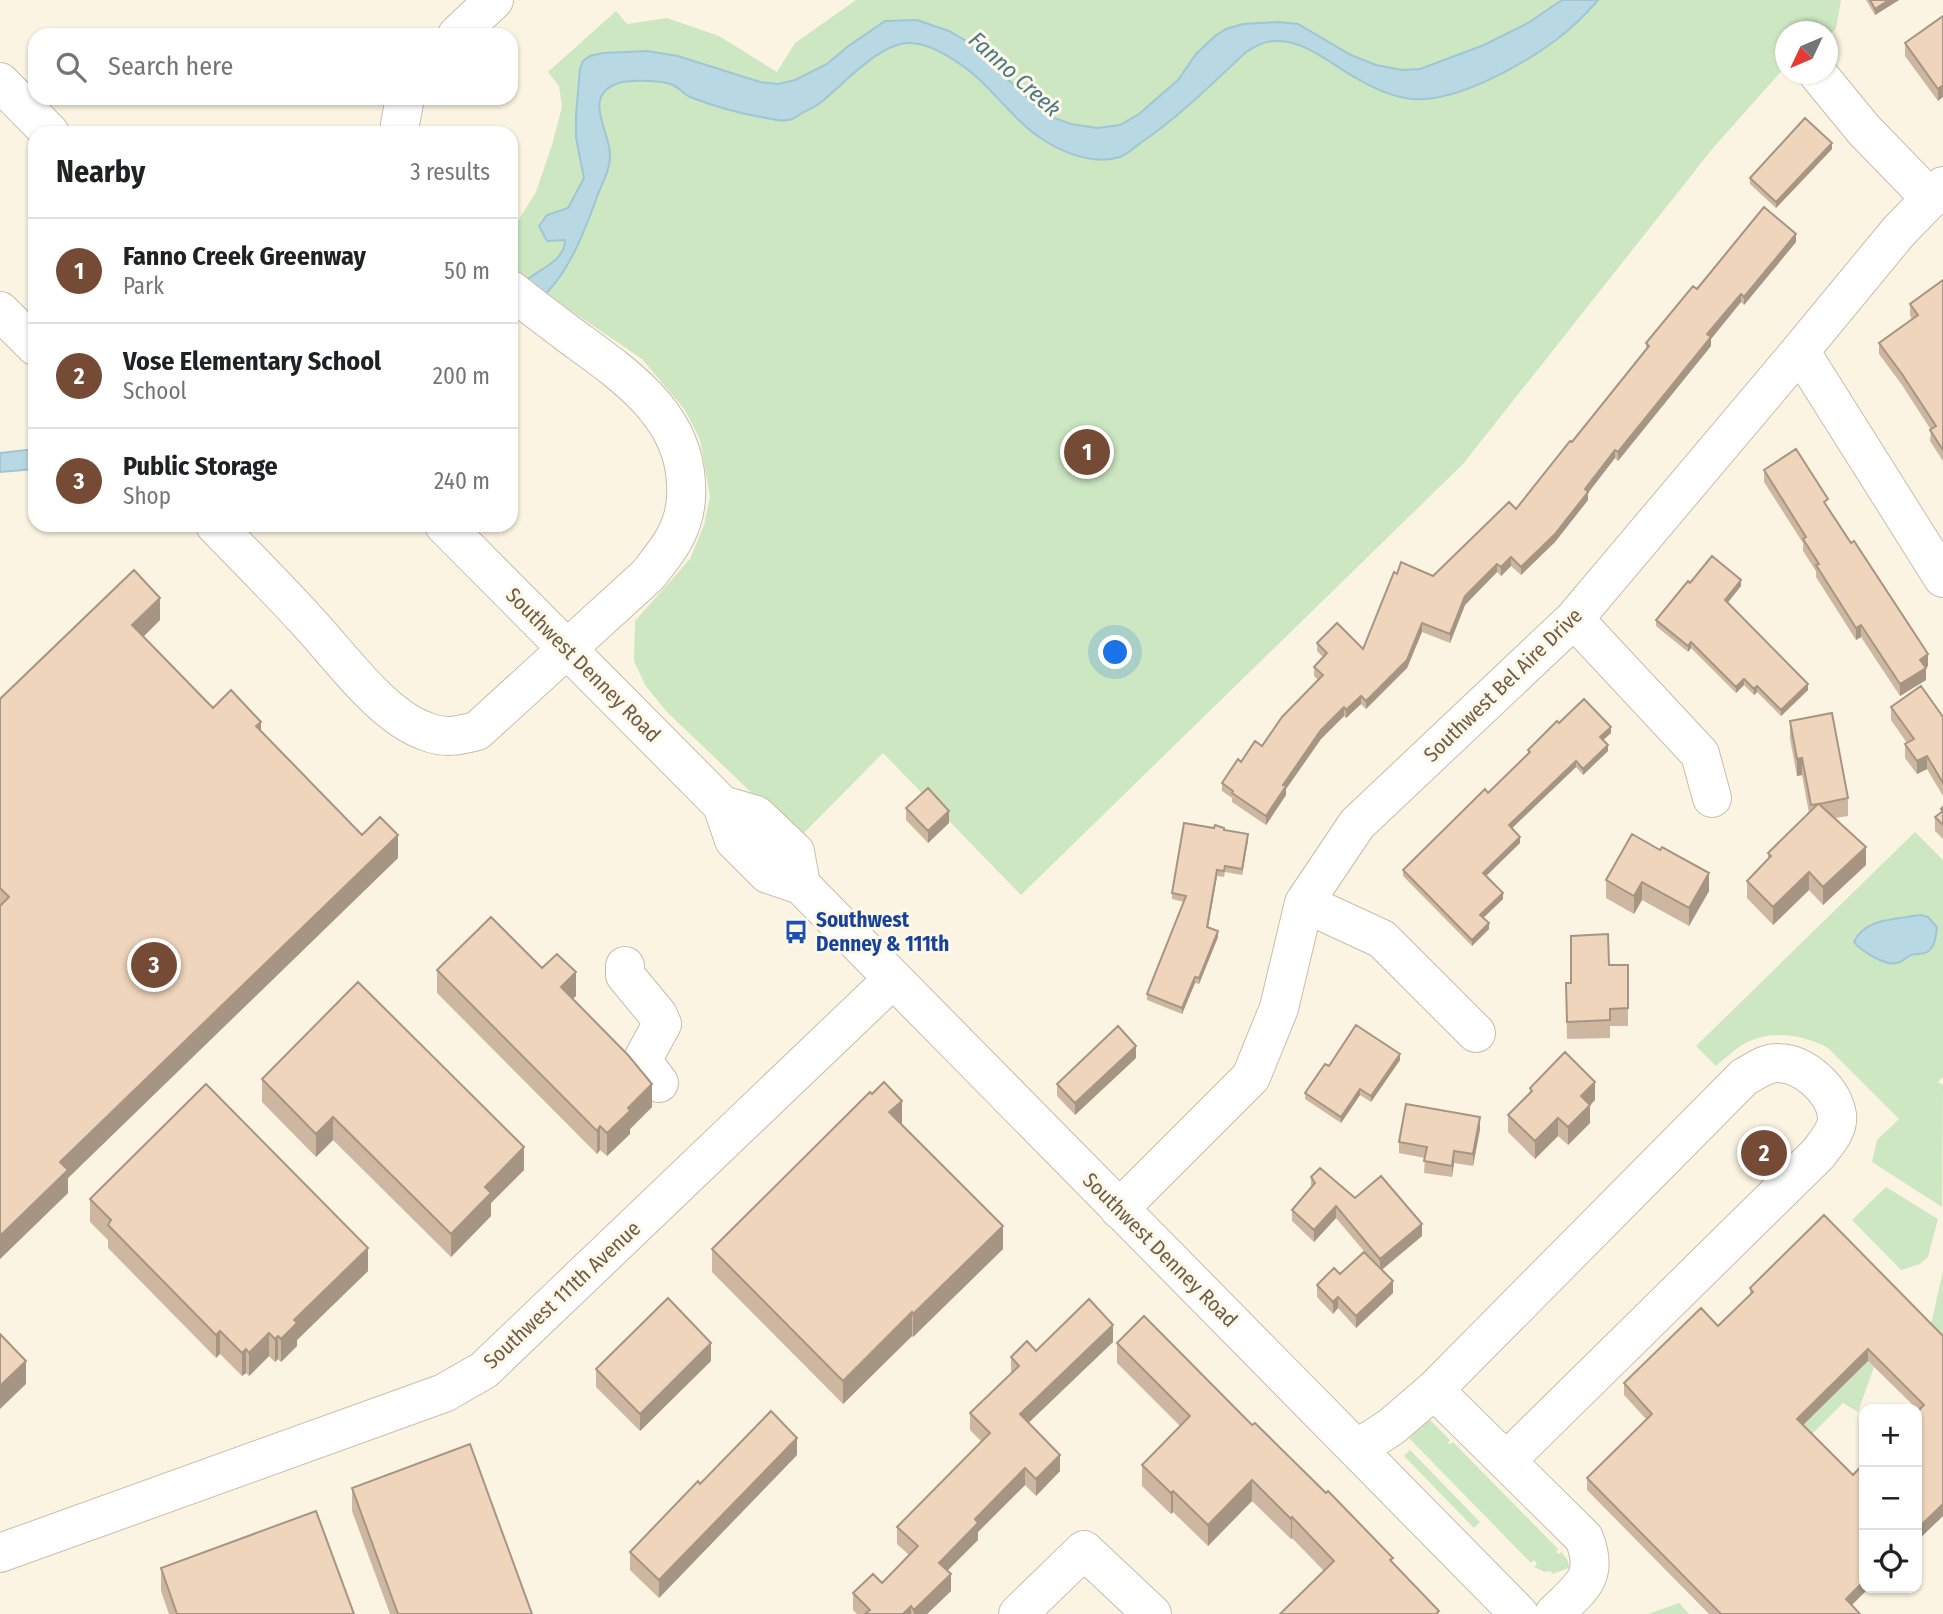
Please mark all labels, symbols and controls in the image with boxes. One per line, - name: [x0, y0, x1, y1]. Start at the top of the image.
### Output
- north arrow: [1775, 21, 1838, 84]
- water label: Fanno Creek: [963, 25, 1067, 123]
- search box: [28, 28, 518, 105]
- icon: search: [52, 48, 90, 86]
- text: Search here: [108, 51, 233, 82]
- text: Nearby: [56, 154, 145, 190]
- text: 3 results: [410, 158, 490, 186]
- text: Fanno Creek Greenway: [123, 241, 366, 272]
- text: 1: [74, 257, 84, 285]
- text: 50 m: [444, 257, 490, 285]
- text: Park: [123, 272, 164, 300]
- text: Vose Elementary School: [123, 346, 381, 377]
- text: 2: [74, 362, 84, 390]
- text: 200 m: [433, 362, 490, 390]
- text: School: [123, 377, 187, 405]
- pin: 1: [1064, 426, 1110, 478]
- text: Public Storage: [123, 451, 278, 482]
- text: 3: [74, 467, 84, 495]
- text: 240 m: [434, 467, 490, 495]
- text: Shop: [123, 482, 171, 510]
- street label: Southwest Denney Road: [500, 582, 666, 748]
- street label: Southwest Bel Aire Drive: [1418, 603, 1588, 767]
- your location: [1098, 635, 1132, 669]
- place label: Southwest Denney & 111th: [816, 907, 949, 957]
- bus stop icon: Southwest Denney & 111th: [782, 918, 810, 946]
- pin: 3: [131, 939, 177, 991]
- pin: 2: [1741, 1127, 1787, 1179]
- street label: Southwest Denney Road: [1077, 1167, 1243, 1333]
- street label: Southwest 111th Avenue: [478, 1216, 646, 1374]
- map controls: [1859, 1404, 1922, 1593]
- button: +: [1859, 1404, 1922, 1467]
- button: −: [1859, 1467, 1922, 1530]
- button: locate: [1859, 1530, 1922, 1593]

